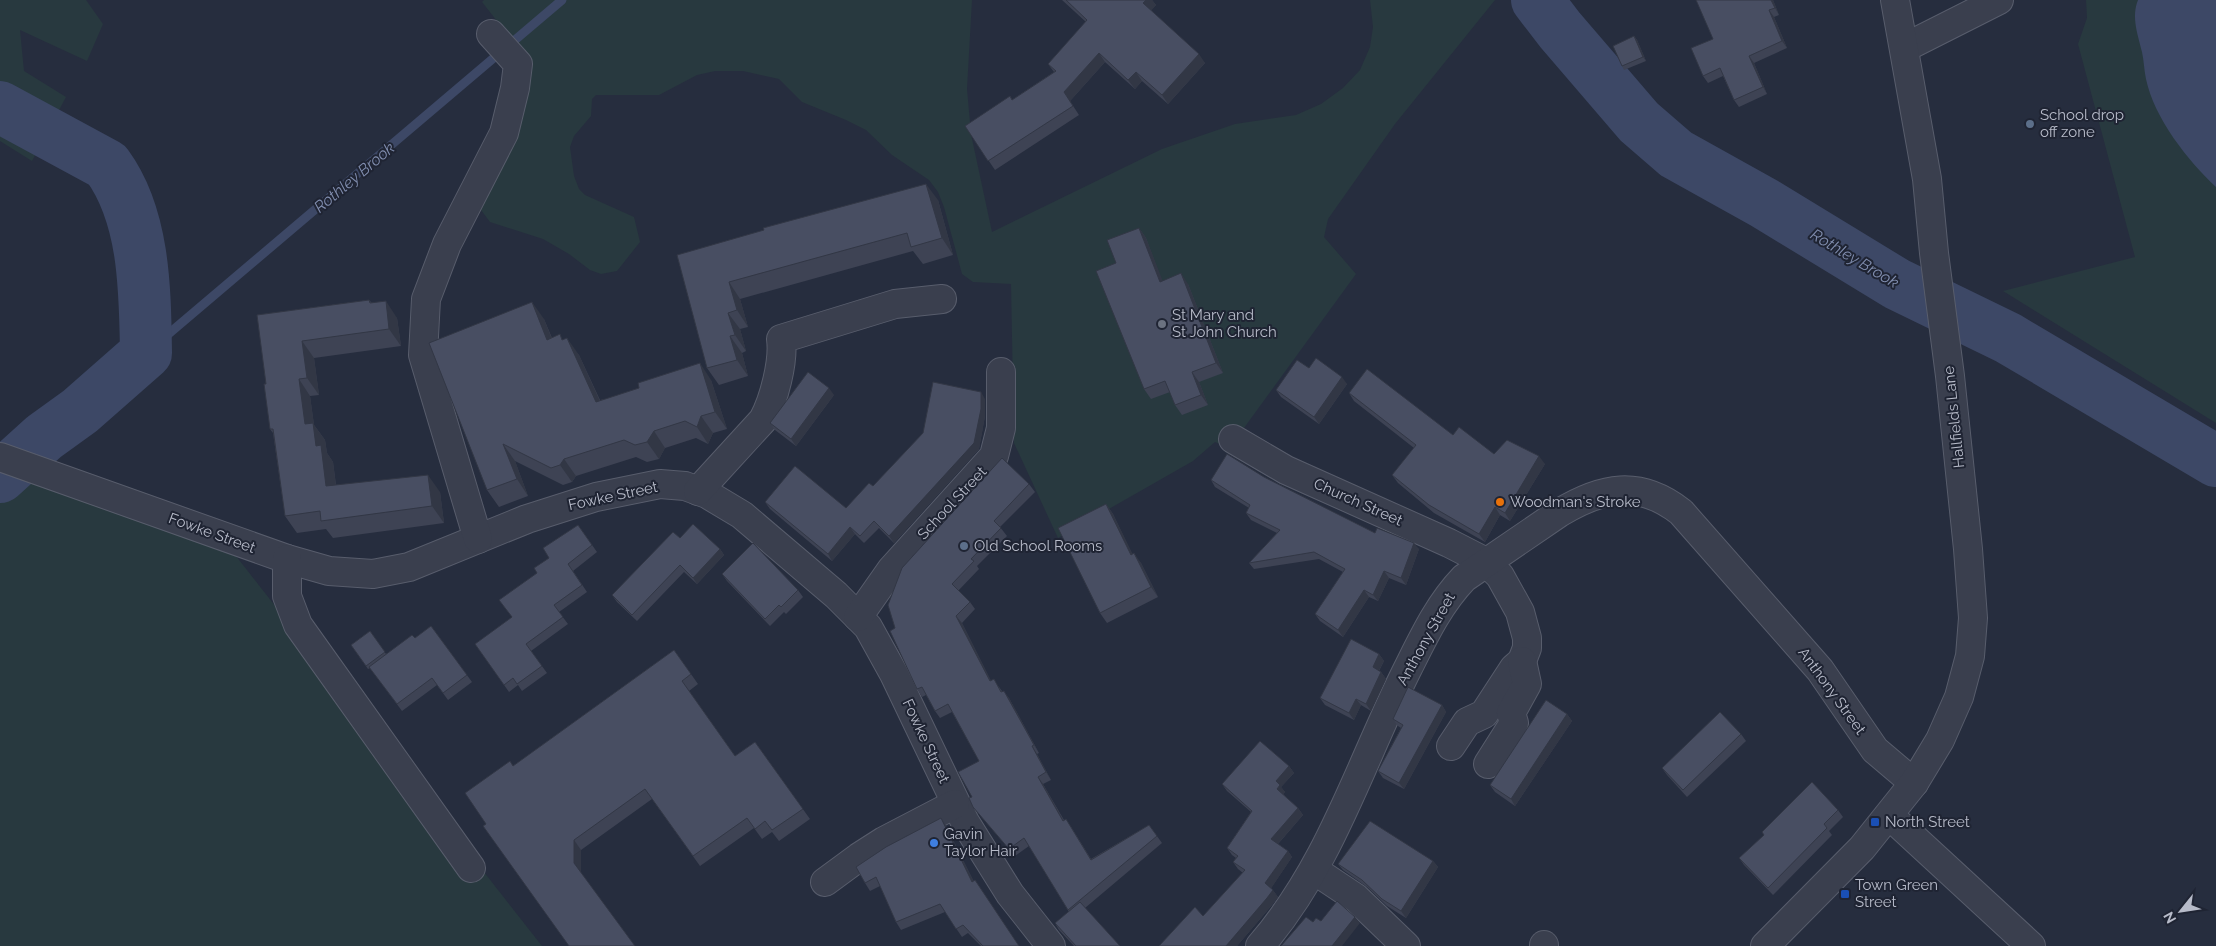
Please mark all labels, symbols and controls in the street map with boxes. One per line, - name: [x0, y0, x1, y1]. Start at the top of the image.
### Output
- place label: School drop off zone: [2040, 106, 2124, 141]
- marker: School drop off zone: [2024, 118, 2036, 130]
- water label: Rothley Brook: [310, 138, 399, 217]
- water label: Rothley Brook: [1807, 225, 1903, 292]
- place label: St Mary and St John Church: [1172, 306, 1277, 341]
- marker: St Mary and St John Church: [1156, 318, 1168, 330]
- street label: Hallfields Lane: [1940, 365, 1968, 469]
- street label: School Street: [914, 463, 990, 543]
- street label: Church Street: [1311, 474, 1405, 530]
- street label: Fowke Street: [567, 478, 659, 514]
- place label: Woodman's Stroke: [1510, 493, 1641, 511]
- marker: Woodman's Stroke: [1494, 496, 1506, 508]
- street label: Fowke Street: [166, 509, 258, 557]
- place label: Old School Rooms: [974, 537, 1102, 555]
- marker: Old School Rooms: [958, 540, 970, 552]
- street label: Anthony Street: [1393, 589, 1459, 689]
- street label: Anthony Street: [1794, 644, 1870, 738]
- street label: Fowke Street: [899, 696, 953, 786]
- place label: North Street: [1885, 813, 1970, 831]
- marker: North Street: [1869, 816, 1881, 828]
- place label: Gavin Taylor Hair: [944, 825, 1018, 860]
- marker: Gavin Taylor Hair: [928, 837, 940, 849]
- place label: Town Green Street: [1855, 876, 1938, 911]
- north arrow: [2156, 886, 2206, 936]
- marker: Town Green Street: [1839, 888, 1851, 900]
- text: N: [2160, 909, 2179, 926]

